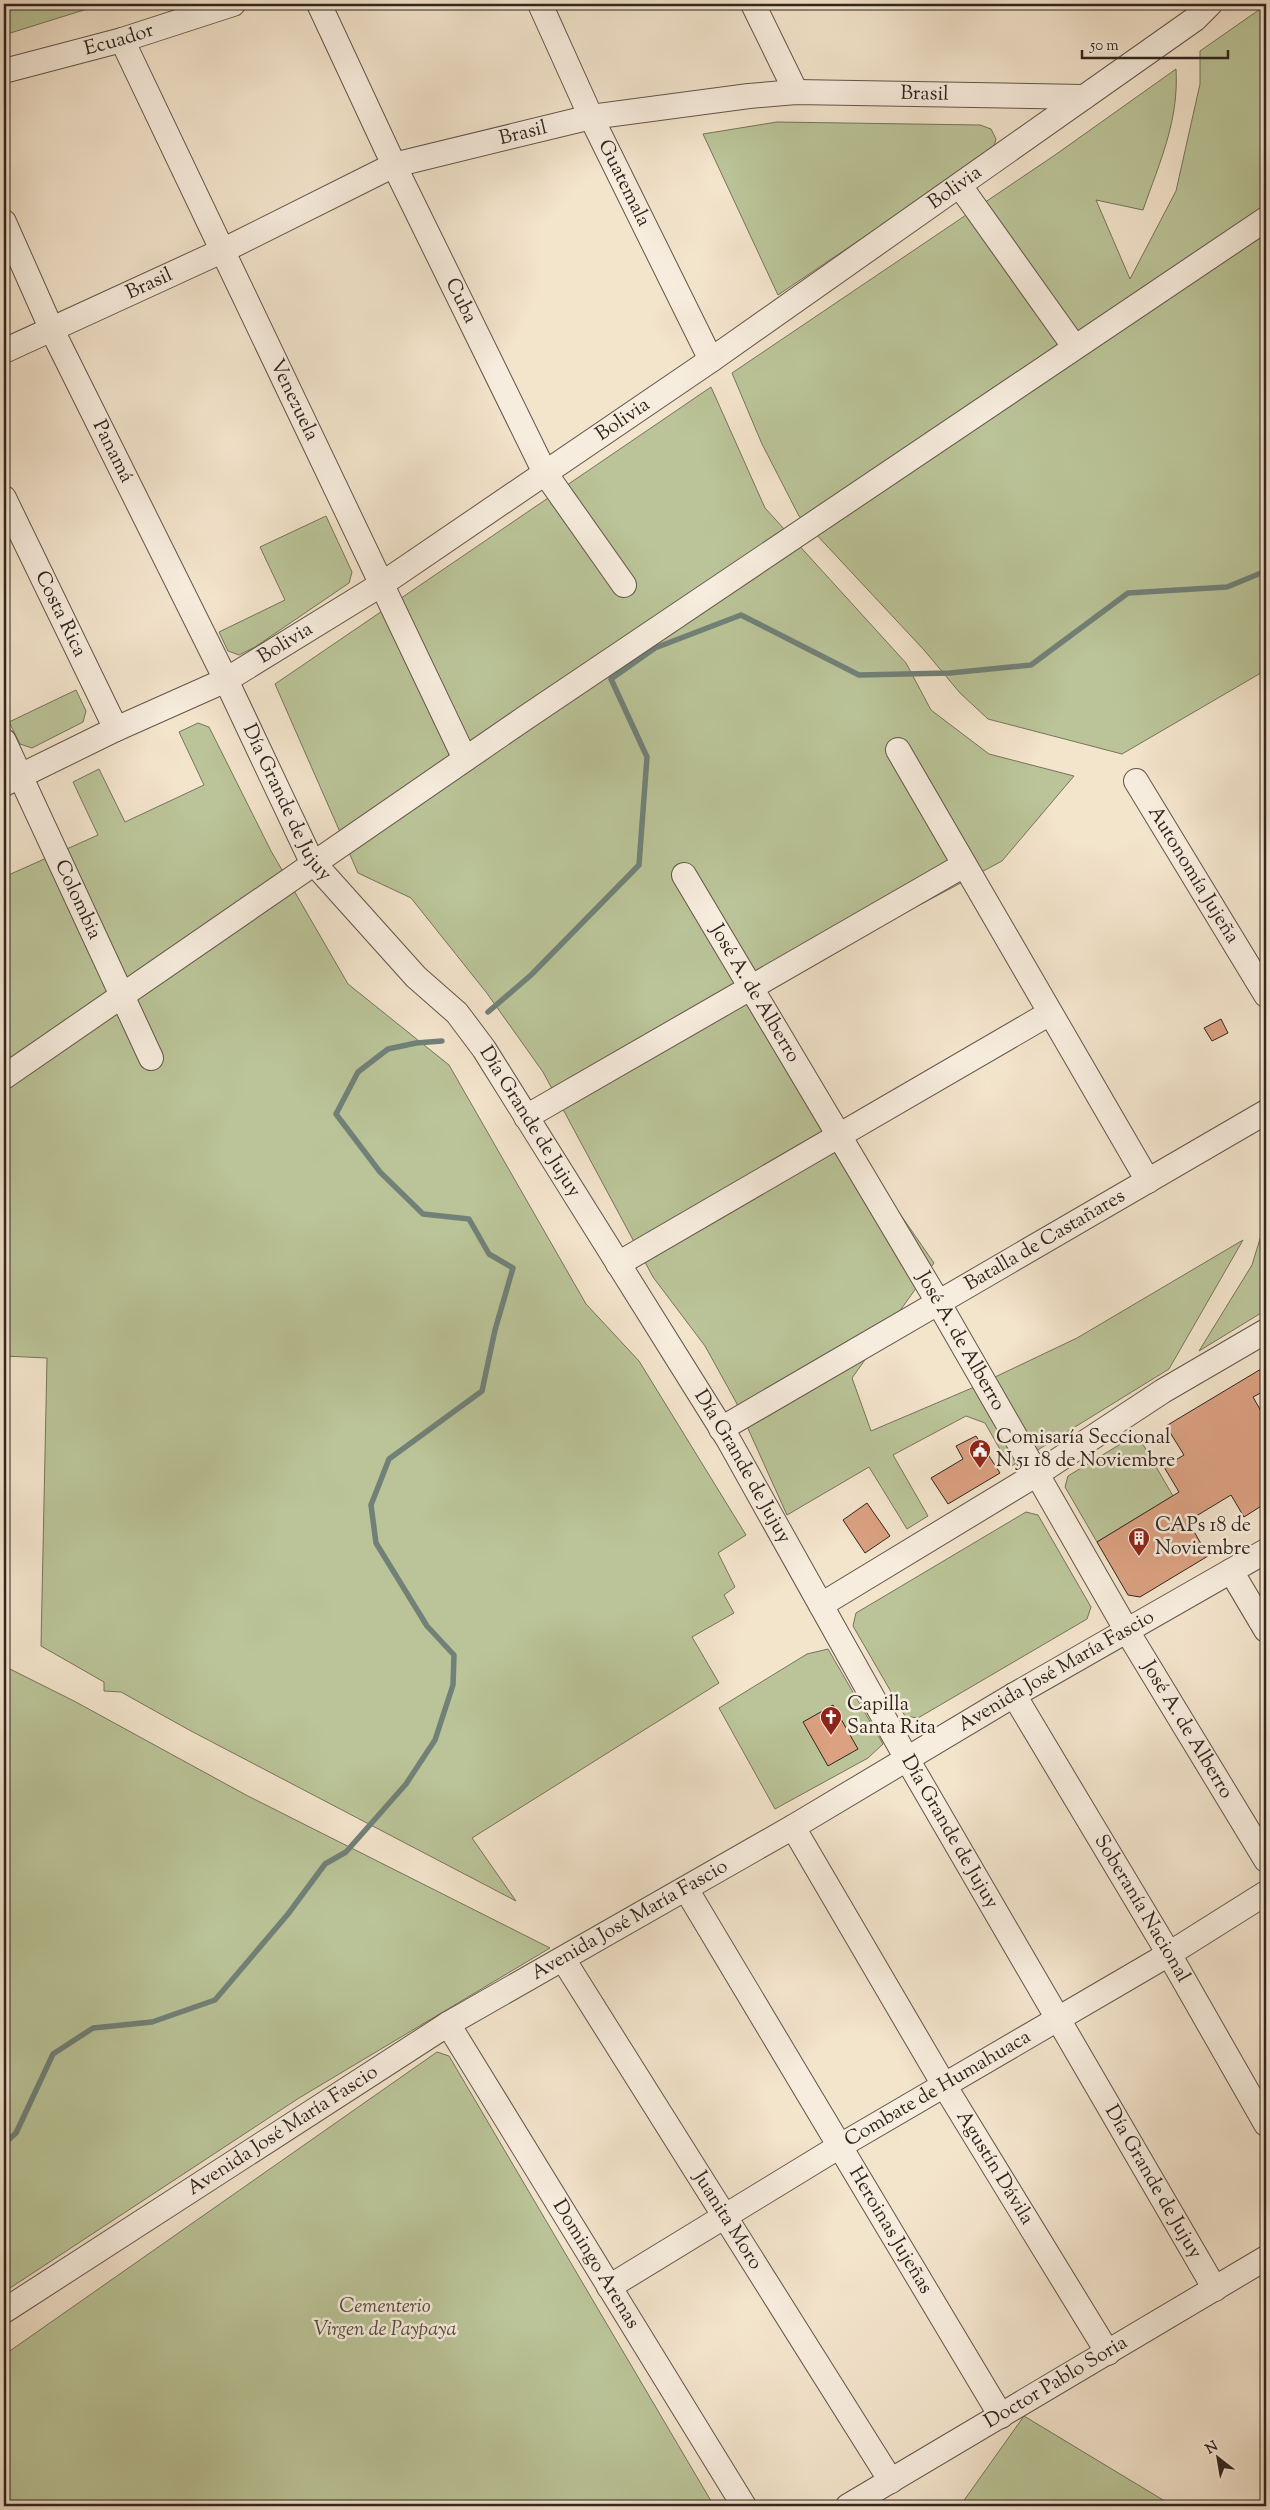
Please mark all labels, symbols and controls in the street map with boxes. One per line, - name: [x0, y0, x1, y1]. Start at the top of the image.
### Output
- street label: Ecuador: [81, 16, 158, 64]
- scale bar: [1082, 28, 1229, 60]
- text: 50 m: [1089, 36, 1119, 57]
- street label: Brasil: [900, 79, 949, 109]
- street label: Brasil: [496, 114, 550, 153]
- street label: Guatemala: [590, 135, 658, 232]
- street label: Bolivia: [922, 159, 988, 217]
- street label: Brasil: [121, 261, 178, 308]
- street label: Cuba: [437, 273, 484, 329]
- street label: Venezuela: [262, 354, 326, 446]
- street label: Bolivia: [590, 391, 656, 449]
- street label: Panamá: [85, 415, 140, 488]
- street label: Costa Rica: [27, 566, 94, 662]
- street label: Bolivia: [252, 615, 319, 671]
- street label: Día Grande de Jujuy: [234, 719, 338, 888]
- street label: Autonomía Jujeña: [1140, 801, 1246, 949]
- street label: Colombia: [47, 855, 109, 944]
- street label: José A. de Alberro: [702, 918, 807, 1068]
- street label: Día Grande de Jujuy: [471, 1041, 588, 1203]
- street label: Batalla de Castañares: [959, 1182, 1131, 1299]
- street label: José A. de Alberro: [908, 1265, 1012, 1416]
- street label: Día Grande de Jujuy: [686, 1384, 798, 1549]
- place label: Comisaría Seccional N 51 18 de Noviembre: [996, 1424, 1175, 1476]
- public building icon: Comisaría Seccional N 51 18 de Noviembre: [968, 1438, 992, 1469]
- place label: CAPs 18 de Noviembre: [1155, 1512, 1251, 1564]
- building icon: CAPs 18 de Noviembre: [1127, 1526, 1151, 1557]
- street label: Avenida José María Fascio: [953, 1603, 1160, 1740]
- street label: José A. de Alberro: [1133, 1655, 1240, 1804]
- place label: Capilla Santa Rita: [847, 1691, 936, 1743]
- church icon: Capilla Santa Rita: [819, 1705, 843, 1736]
- street label: Día Grande de Jujuy: [893, 1750, 1006, 1914]
- street label: Soberanía Nacional: [1086, 1829, 1197, 1989]
- street label: Avenida José María Fascio: [526, 1852, 734, 1988]
- street label: Combate de Humahuaca: [839, 2023, 1037, 2155]
- street label: Avenida José María Fascio: [182, 2058, 384, 2203]
- street label: Día Grande de Jujuy: [1097, 2100, 1209, 2265]
- street label: Agustín Dávila: [949, 2105, 1041, 2231]
- street label: Heroinas Jujeñas: [841, 2161, 940, 2300]
- street label: Juanita Moro: [685, 2165, 769, 2276]
- street label: Domingo Arenas: [545, 2194, 646, 2335]
- park label: Cementerio Virgen de Paypaya: [313, 2293, 457, 2345]
- street label: Doctor Pablo Soria: [979, 2329, 1133, 2436]
- north arrow: [1192, 2432, 1242, 2482]
- text: N: [1202, 2437, 1222, 2460]

